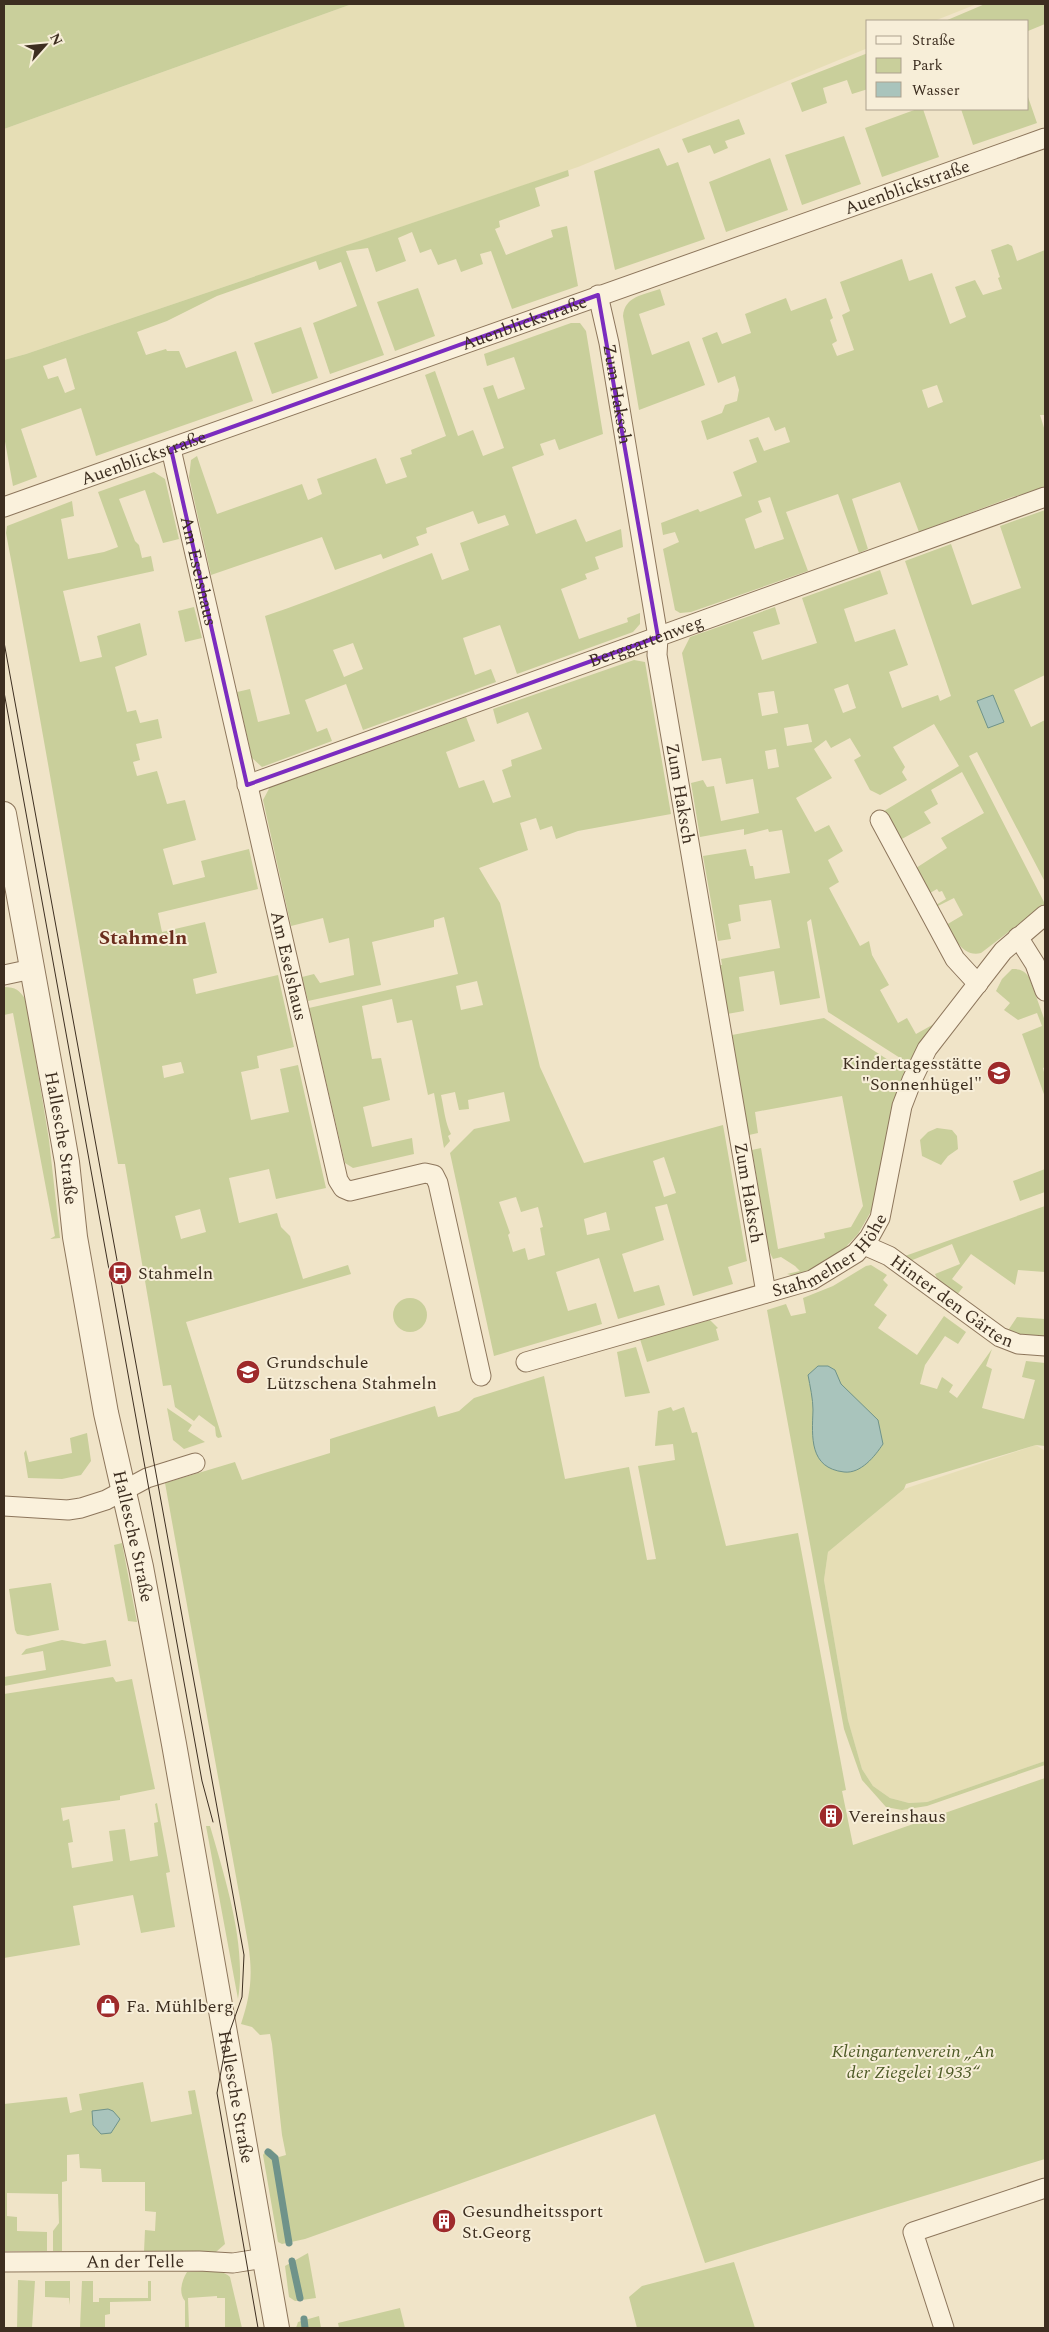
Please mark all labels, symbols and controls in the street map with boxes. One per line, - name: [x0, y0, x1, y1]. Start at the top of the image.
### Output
- north arrow: [20, 20, 70, 70]
- legend: [866, 20, 1029, 110]
- text: N: [44, 29, 68, 49]
- text: Straße: [912, 29, 955, 52]
- text: Park: [912, 54, 943, 77]
- text: Wasser: [912, 79, 960, 102]
- street label: Auenblickstraße: [840, 152, 973, 222]
- street label: Auenblickstraße: [458, 288, 591, 357]
- street label: Zum Haksch: [596, 342, 639, 446]
- street label: Auenblickstraße: [77, 423, 210, 492]
- street label: Am Eselshaus: [173, 513, 224, 628]
- street label: Berggartenweg: [585, 608, 707, 674]
- street label: Zum Haksch: [659, 741, 703, 846]
- street label: Am Eselshaus: [263, 908, 315, 1023]
- district label: Stahmeln: [99, 923, 187, 953]
- place label: Kindertagesstätte "Sonnenhügel": [842, 1050, 982, 1098]
- school or university icon: Kindertagesstätte "Sonnenhügel": [986, 1060, 1012, 1086]
- street label: Hallesche Straße: [38, 1069, 85, 1206]
- street label: Zum Haksch: [727, 1141, 771, 1245]
- street label: Stahmelner Höhe: [769, 1208, 894, 1304]
- street label: Hinter den Gärten: [885, 1248, 1018, 1355]
- bus stop icon: Stahmeln: [107, 1260, 133, 1286]
- place label: Stahmeln: [138, 1260, 213, 1287]
- place label: Grundschule Lützschena Stahmeln: [266, 1349, 437, 1397]
- school or university icon: Grundschule Lützschena Stahmeln: [235, 1359, 261, 1385]
- street label: Hallesche Straße: [106, 1467, 161, 1605]
- building icon: Vereinshaus: [818, 1803, 844, 1829]
- place label: Vereinshaus: [848, 1803, 946, 1830]
- shop icon: Fa. Mühlberg: [95, 1993, 121, 2019]
- place label: Fa. Mühlberg: [126, 1993, 233, 2020]
- street label: Hallesche Straße: [211, 2028, 261, 2165]
- park label: Kleingartenverein „An der Ziegelei 1933“: [831, 2038, 995, 2086]
- place label: Gesundheitssport St.Georg: [462, 2198, 603, 2246]
- building icon: Gesundheitssport St.Georg: [431, 2208, 457, 2234]
- street label: An der Telle: [86, 2248, 184, 2275]

